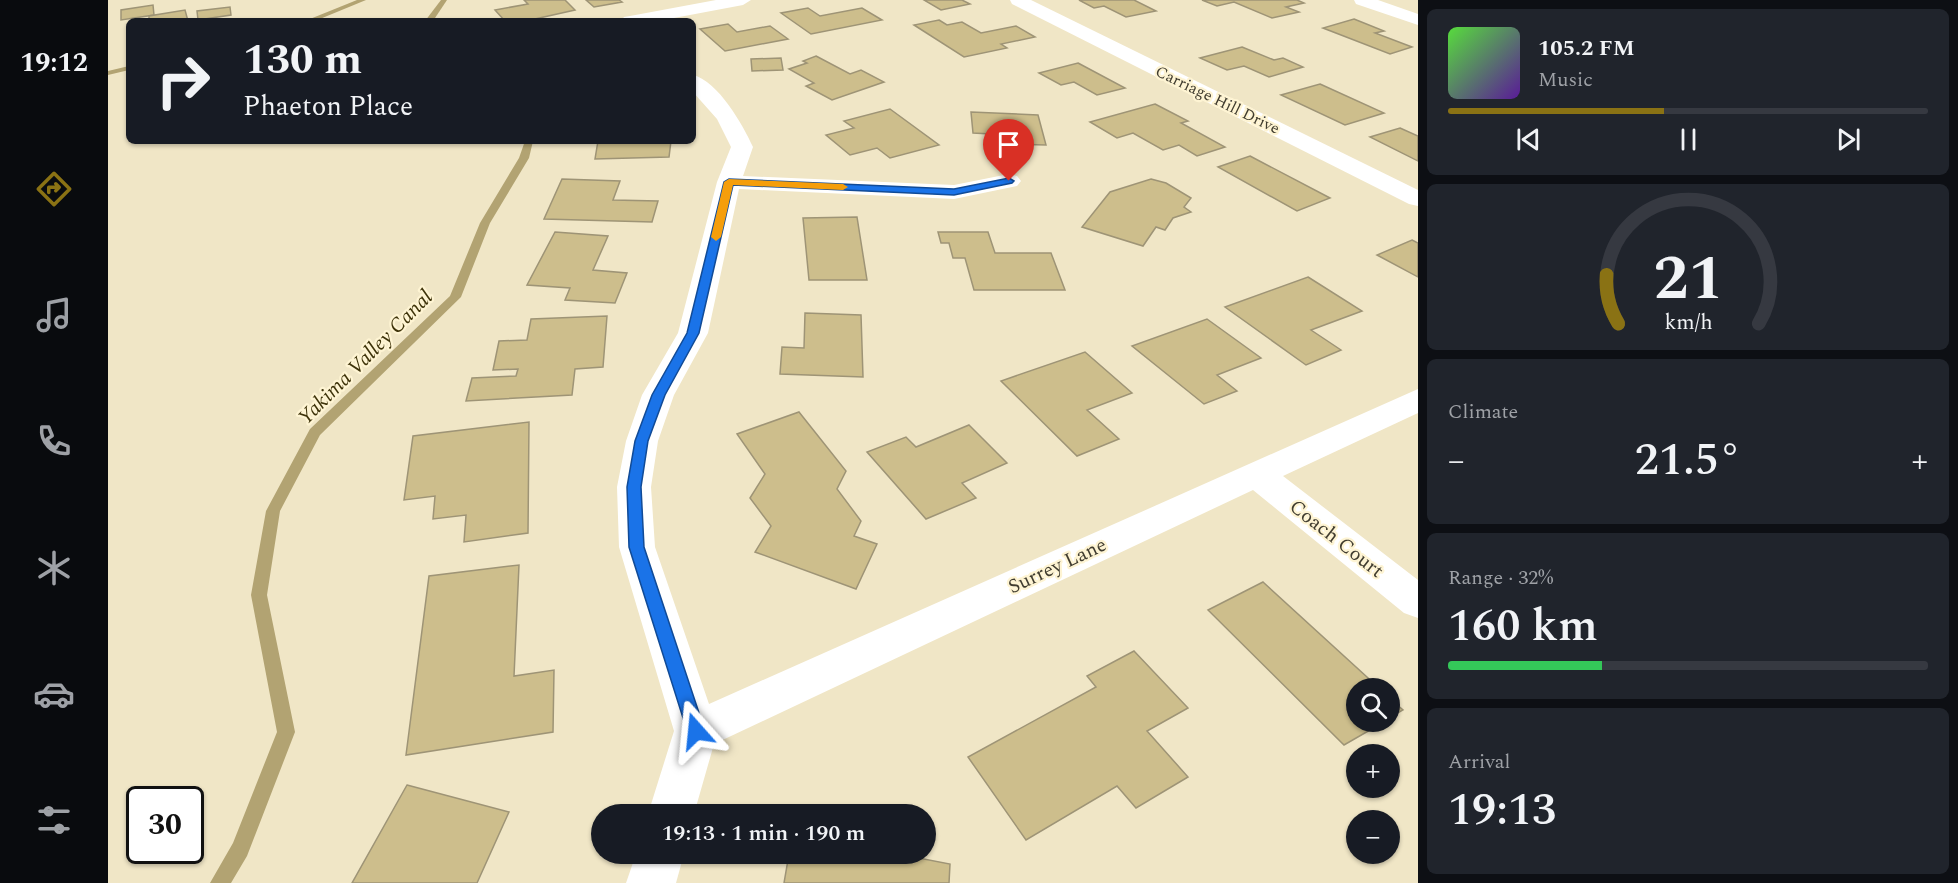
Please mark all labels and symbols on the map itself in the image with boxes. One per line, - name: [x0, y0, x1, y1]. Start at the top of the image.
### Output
- street label: Carriage Hill Drive: [1151, 59, 1284, 140]
- pin: [983, 119, 1034, 181]
- water label: Yakima Valley Canal: [291, 282, 441, 433]
- street label: Coach Court: [1283, 492, 1390, 585]
- street label: Surrey Lane: [1003, 530, 1112, 602]
- position arrow: [664, 699, 728, 763]
- speed limit sign: 30: [126, 786, 204, 864]

